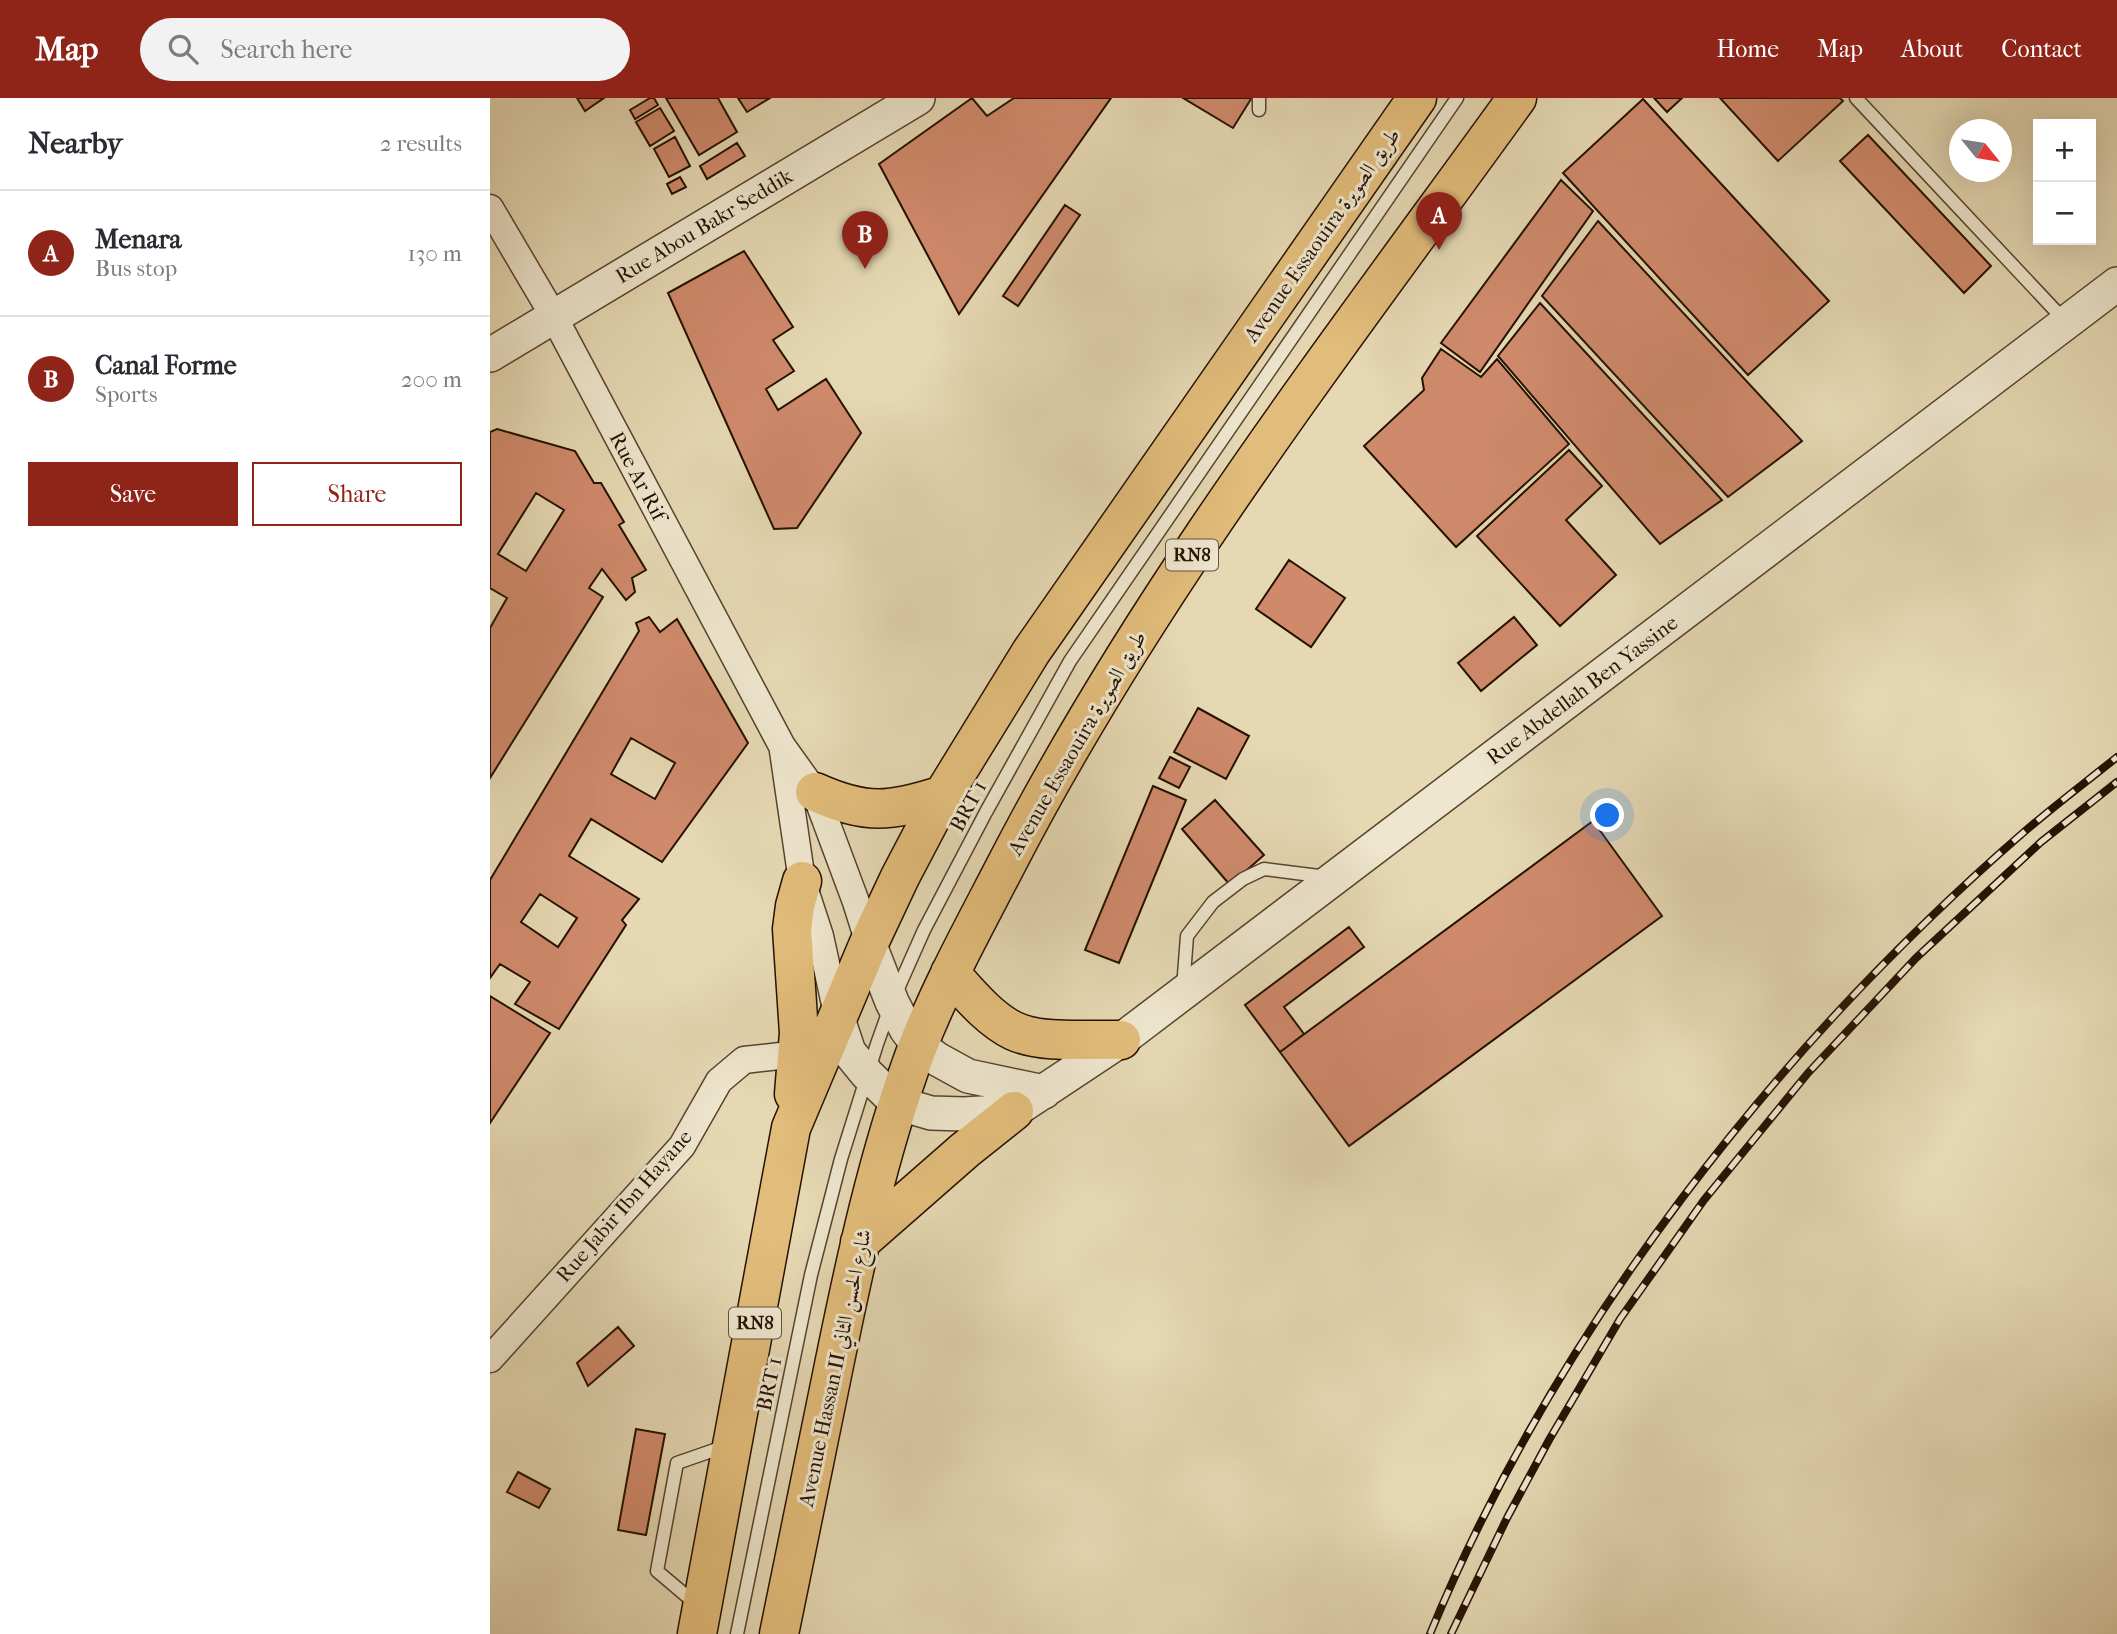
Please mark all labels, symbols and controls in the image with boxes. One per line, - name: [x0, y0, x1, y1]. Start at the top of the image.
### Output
- search box: [140, 18, 630, 81]
- text: Map: [35, 30, 98, 69]
- icon: search: [164, 30, 202, 68]
- text: Search here: [220, 34, 352, 65]
- text: Home: [1717, 35, 1779, 63]
- text: Map: [1817, 35, 1863, 63]
- text: About: [1901, 35, 1963, 63]
- text: Contact: [2001, 35, 2082, 63]
- north arrow: [1949, 119, 2012, 182]
- map controls: [2033, 119, 2096, 245]
- button: +: [2033, 119, 2096, 182]
- street label: Avenue Essaouira طريق الصويرة: [1238, 124, 1406, 348]
- text: Nearby: [28, 126, 123, 161]
- text: 2 results: [380, 130, 462, 157]
- street label: Rue Abou Bakr Seddik: [611, 164, 797, 288]
- button: −: [2033, 182, 2096, 245]
- pin: A: [1416, 192, 1462, 250]
- pin: B: [842, 211, 888, 269]
- text: Menara: [95, 224, 182, 255]
- text: A: [44, 240, 58, 267]
- text: 130 m: [408, 240, 462, 267]
- text: Bus stop: [95, 255, 177, 282]
- text: Canal Forme: [95, 350, 237, 381]
- text: B: [44, 366, 58, 393]
- text: 200 m: [401, 366, 462, 393]
- text: Sports: [95, 381, 157, 408]
- street label: Rue Ar Rif: [605, 428, 673, 528]
- button: Save: [28, 462, 238, 526]
- button: Share: [252, 462, 462, 526]
- road number: RN8: [1166, 540, 1218, 570]
- street label: Rue Abdellah Ben Yassine: [1482, 610, 1682, 770]
- street label: Avenue Essaouira طريق الصويرة: [1002, 627, 1152, 861]
- street label: BRT 1: [945, 776, 991, 836]
- your location: [1590, 798, 1624, 832]
- street label: Rue Jabir Ibn Hayane: [551, 1125, 697, 1287]
- street label: Avenue Hassan II شارع الحسن الثاني: [794, 1227, 882, 1511]
- road number: RN8: [729, 1308, 781, 1338]
- street label: BRT 1: [752, 1355, 786, 1413]

